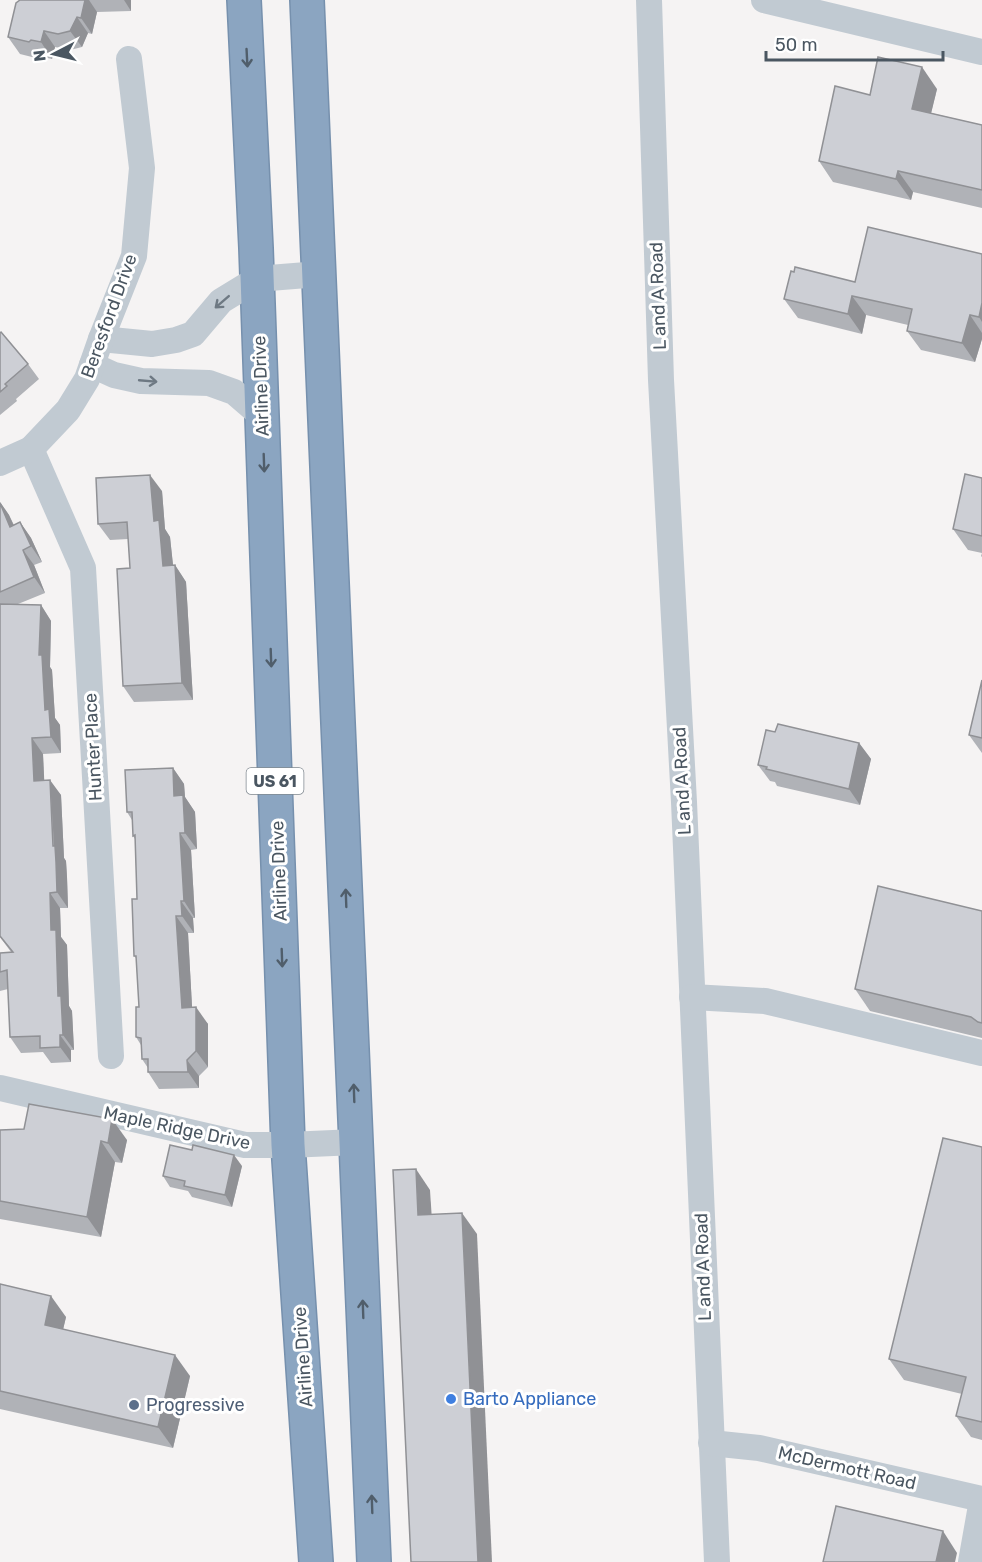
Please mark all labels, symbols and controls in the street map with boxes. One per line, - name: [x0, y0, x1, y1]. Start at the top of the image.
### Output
- north arrow: [24, 24, 84, 84]
- scale bar: [766, 24, 943, 62]
- text: 50 m: [775, 34, 818, 56]
- one-way arrow: [242, 48, 253, 68]
- text: N: [29, 49, 50, 63]
- street label: L and A Road: [645, 242, 671, 350]
- street label: Beresford Drive: [76, 251, 142, 381]
- one-way arrow: [214, 295, 229, 309]
- street label: Airline Drive: [248, 335, 274, 437]
- one-way arrow: [137, 376, 157, 387]
- one-way arrow: [259, 453, 270, 473]
- one-way arrow: [265, 647, 277, 667]
- street label: Hunter Place: [79, 692, 107, 802]
- street label: L and A Road: [668, 726, 696, 836]
- road number: US 61: [246, 768, 304, 794]
- street label: Airline Drive: [266, 820, 292, 922]
- one-way arrow: [340, 889, 351, 909]
- one-way arrow: [276, 947, 287, 967]
- one-way arrow: [349, 1083, 360, 1103]
- street label: Maple Ridge Drive: [102, 1102, 252, 1154]
- street label: L and A Road: [690, 1213, 716, 1321]
- one-way arrow: [358, 1299, 369, 1319]
- street label: Airline Drive: [289, 1306, 317, 1408]
- place label: Barto Appliance: [463, 1388, 596, 1410]
- marker: Barto Appliance: [444, 1392, 458, 1406]
- place label: Progressive: [146, 1394, 244, 1416]
- marker: Progressive: [127, 1398, 141, 1412]
- street label: McDermott Road: [776, 1441, 918, 1495]
- one-way arrow: [366, 1494, 377, 1514]

